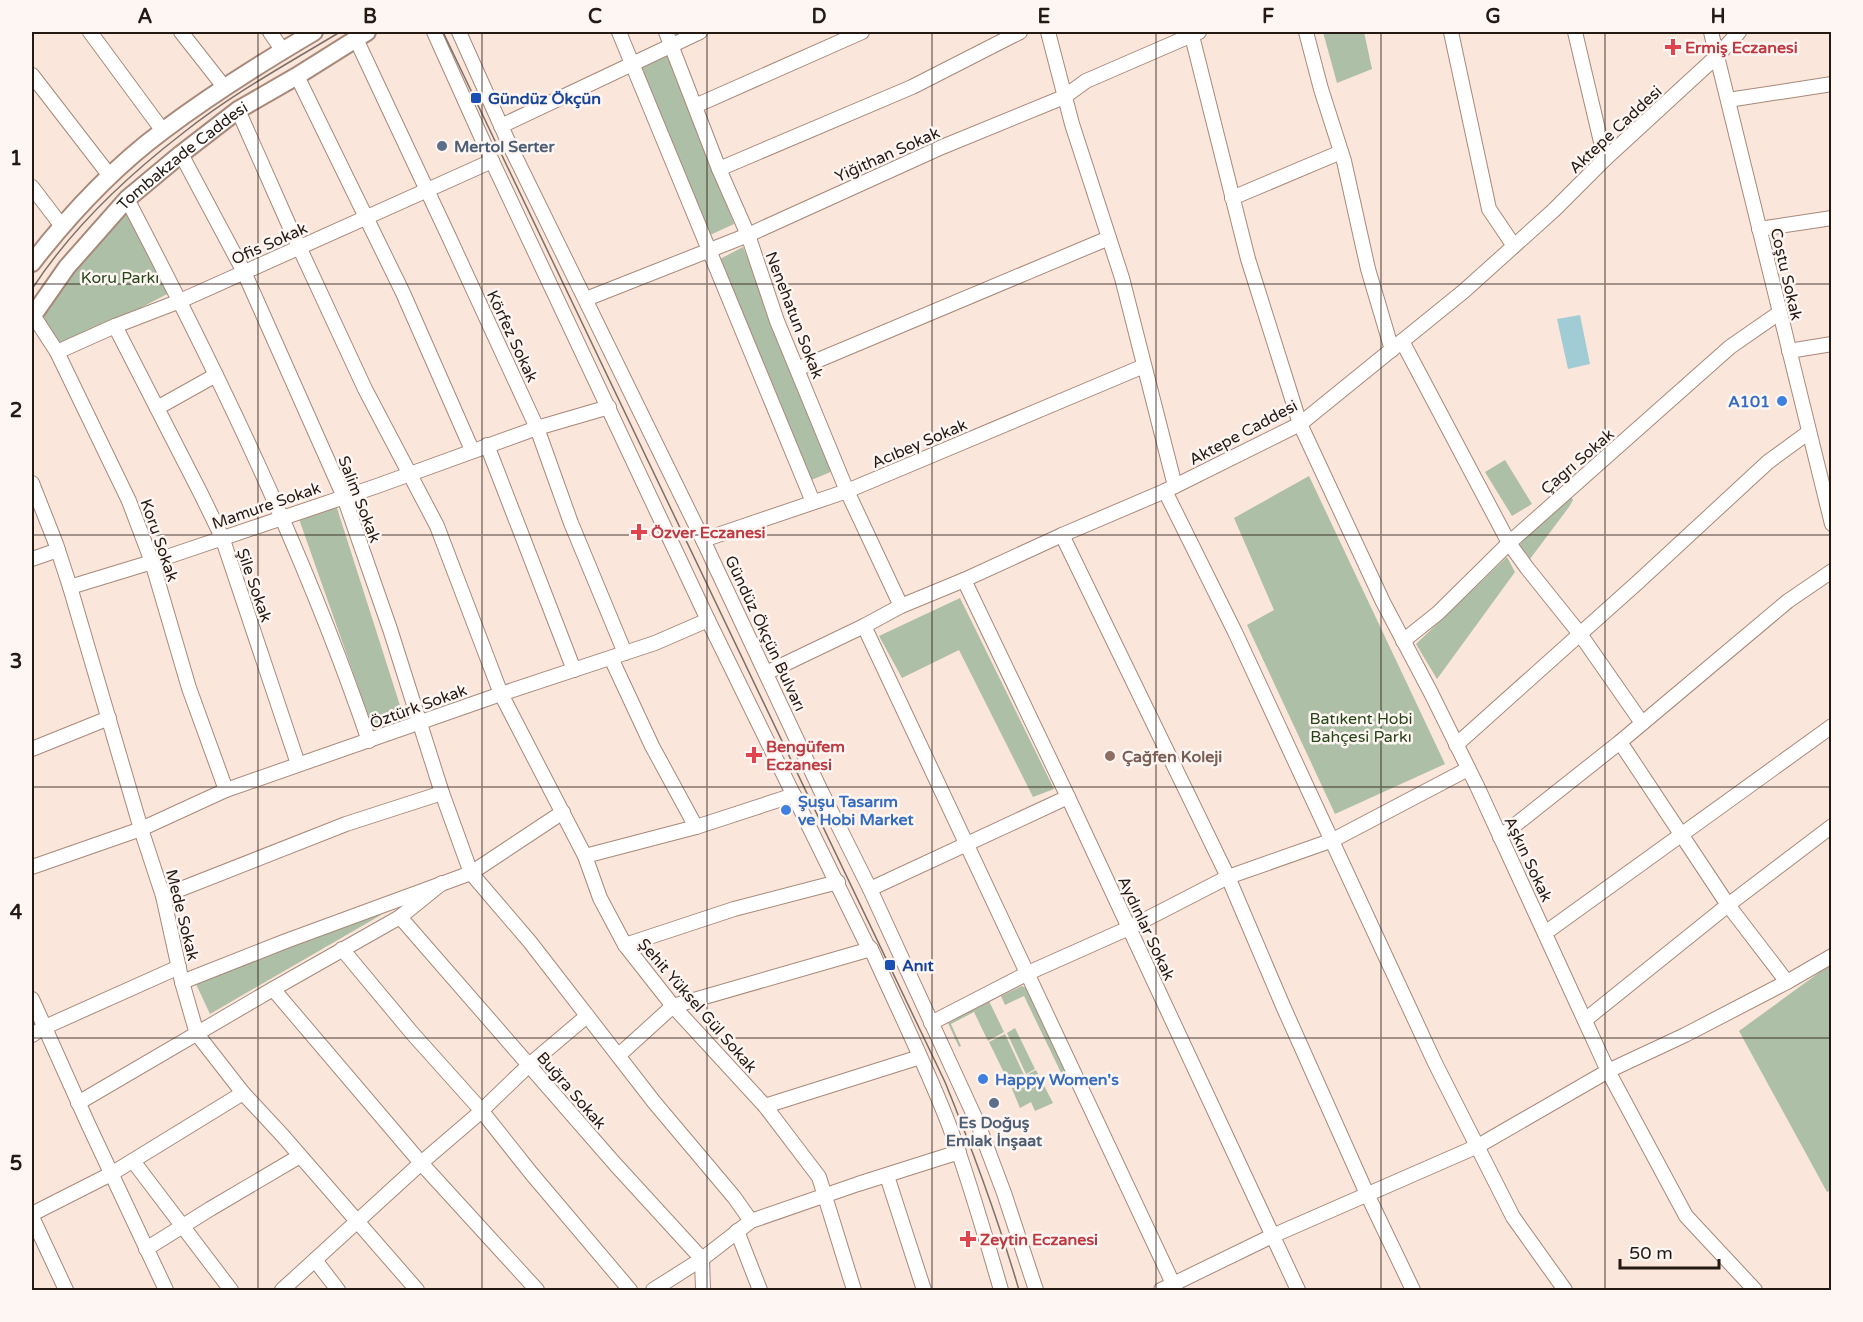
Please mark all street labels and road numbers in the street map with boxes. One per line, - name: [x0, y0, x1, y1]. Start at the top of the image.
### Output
- street label: Aktepe Caddesi: [1565, 82, 1666, 178]
- street label: Tombakzade Caddesi: [113, 98, 251, 214]
- street label: Yiğithan Sokak: [832, 123, 943, 187]
- street label: Ofis Sokak: [228, 218, 311, 269]
- street label: Coştu Sokak: [1766, 226, 1806, 323]
- street label: Nenehatun Sokak: [761, 249, 828, 382]
- street label: Körfez Sokak: [482, 287, 542, 386]
- street label: Aktepe Caddesi: [1186, 396, 1301, 470]
- street label: Acıbey Sokak: [869, 415, 970, 473]
- street label: Çagrı Sokak: [1537, 424, 1619, 499]
- street label: Salim Sokak: [333, 453, 385, 546]
- street label: Mamure Sokak: [209, 478, 324, 534]
- street label: Koru Sokak: [136, 496, 183, 585]
- street label: Şile Sokak: [232, 546, 276, 625]
- street label: Gündüz Ökçün Bulvarı: [720, 552, 810, 714]
- street label: Öztürk Sokak: [367, 680, 470, 734]
- street label: Aşkın Sokak: [1500, 813, 1557, 906]
- street label: Mede Sokak: [161, 867, 203, 963]
- street label: Aydınlar Sokak: [1113, 873, 1179, 984]
- street label: Şehit Yüksel Gül Sokak: [634, 935, 761, 1077]
- street label: Buğra Sokak: [532, 1048, 610, 1134]

